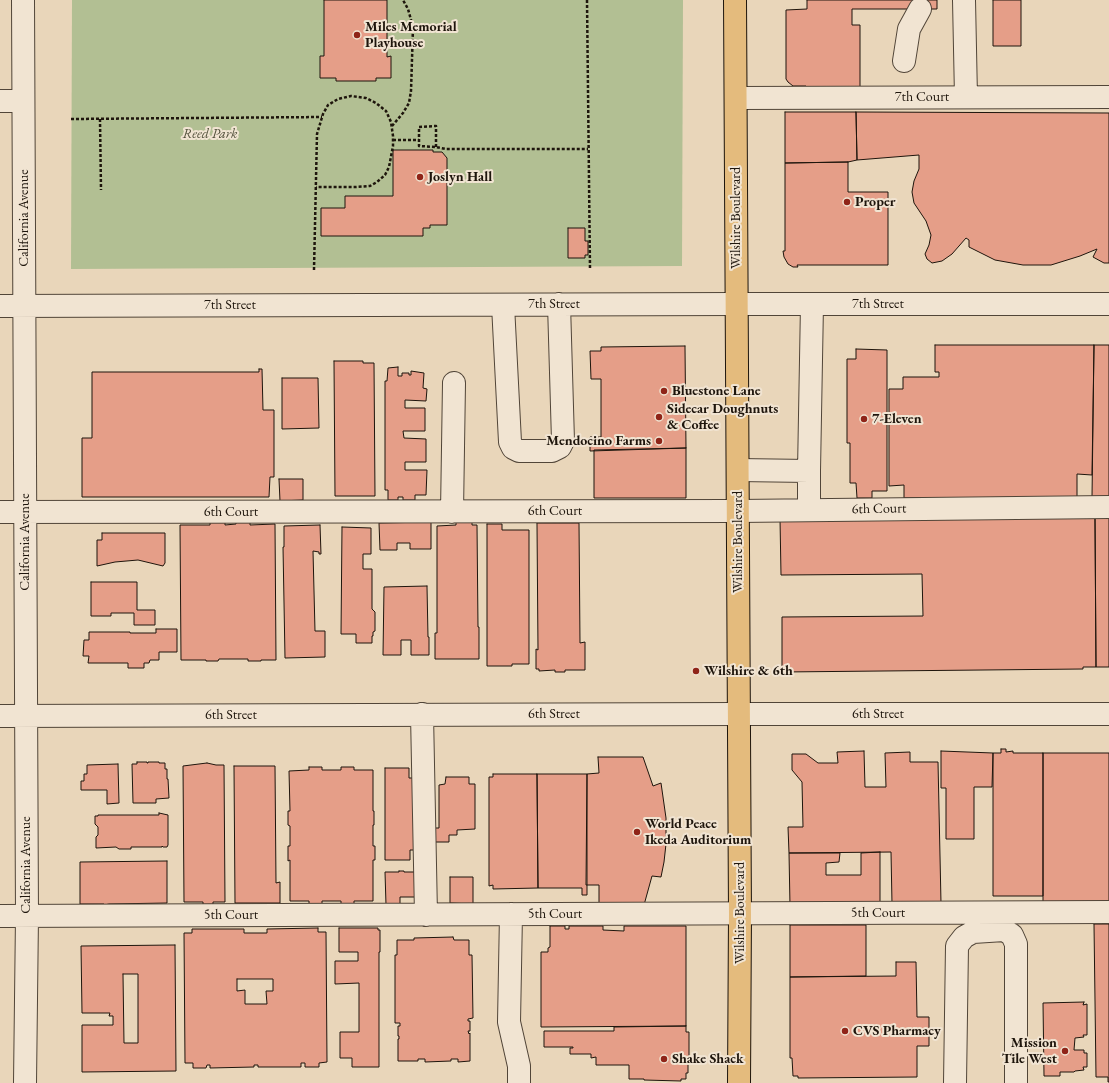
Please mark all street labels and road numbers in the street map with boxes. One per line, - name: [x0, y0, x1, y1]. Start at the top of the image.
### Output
- street label: 7th Court: [895, 89, 949, 105]
- street label: Wilshire Boulevard: [728, 167, 744, 269]
- street label: California Avenue: [16, 169, 32, 267]
- street label: 7th Street: [528, 296, 580, 312]
- street label: 7th Street: [852, 296, 904, 312]
- street label: 7th Street: [204, 297, 256, 313]
- street label: Wilshire Boulevard: [730, 491, 746, 593]
- street label: California Avenue: [17, 493, 33, 591]
- street label: 6th Court: [852, 500, 906, 518]
- street label: 6th Court: [528, 503, 582, 519]
- street label: 6th Court: [204, 504, 258, 520]
- street label: 6th Street: [528, 706, 580, 722]
- street label: 6th Street: [852, 706, 904, 722]
- street label: 6th Street: [205, 707, 257, 723]
- street label: California Avenue: [18, 816, 34, 914]
- street label: Wilshire Boulevard: [732, 862, 748, 964]
- street label: 5th Court: [851, 905, 905, 921]
- street label: 5th Court: [528, 906, 582, 922]
- street label: 5th Court: [204, 907, 258, 923]

